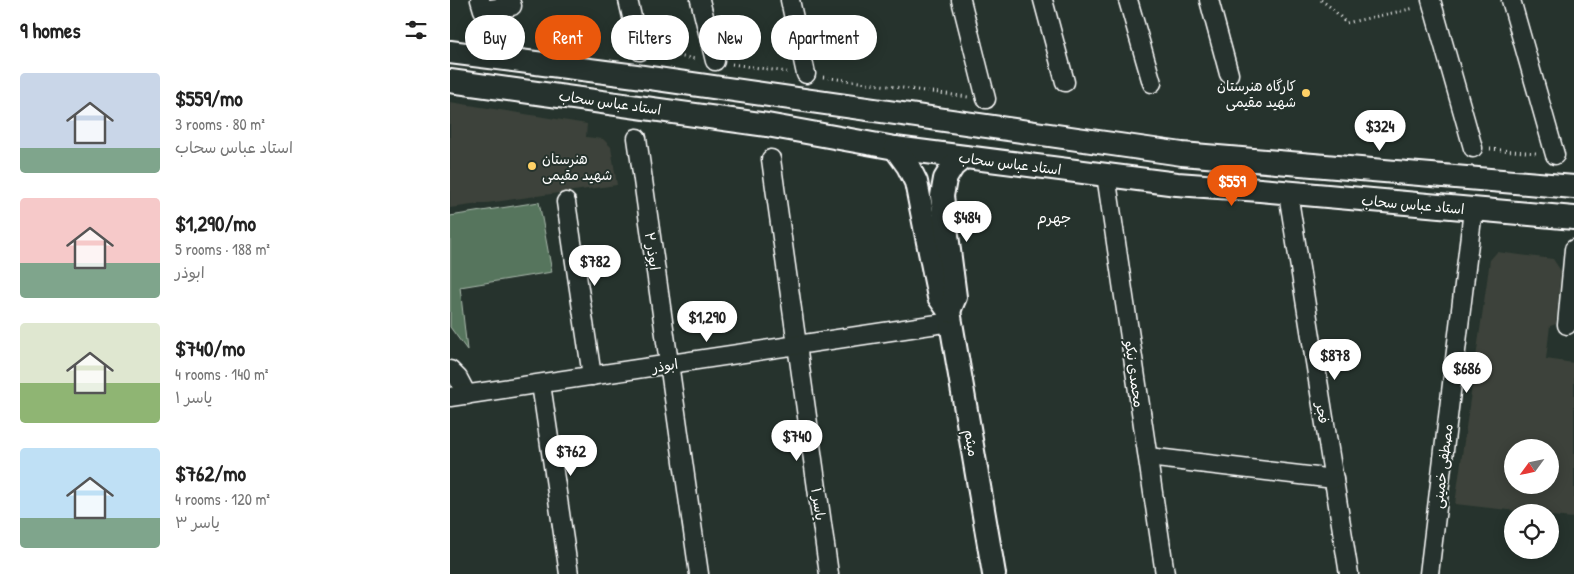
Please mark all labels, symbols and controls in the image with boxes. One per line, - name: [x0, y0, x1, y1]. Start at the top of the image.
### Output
- chip: Buy: [465, 15, 525, 60]
- chip: Rent: [535, 15, 601, 60]
- chip: Filters: [611, 15, 689, 60]
- chip: New: [699, 15, 761, 60]
- chip: Apartment: [771, 15, 877, 60]
- text: 9 homes: [20, 16, 81, 45]
- icon: filters: [402, 16, 430, 44]
- place label: کارگاه هنرستان شهید مقیمی: [1217, 76, 1296, 111]
- text: $559/mo: [175, 84, 243, 113]
- street label: استاد عباس سحاب: [558, 85, 662, 119]
- marker: کارگاه هنرستان شهید مقیمی: [1300, 87, 1312, 99]
- icon: home: [60, 93, 120, 153]
- pin: $324: [1350, 110, 1410, 152]
- text: 3 rooms · 80 m²: [175, 113, 265, 135]
- text: $324: [1366, 115, 1394, 137]
- text: استاد عباس سحاب: [175, 136, 293, 158]
- street label: استاد عباس سحاب: [958, 147, 1062, 179]
- place label: هنرستان شهید مقیمی: [542, 149, 612, 184]
- marker: هنرستان شهید مقیمی: [526, 160, 538, 172]
- pin: $559: [1202, 164, 1262, 207]
- text: $559: [1218, 170, 1246, 192]
- street label: استاد عباس سحاب: [1361, 190, 1465, 218]
- pin: $484: [937, 200, 997, 243]
- text: $484: [953, 206, 981, 228]
- district label: جهرم: [1037, 207, 1071, 230]
- text: $1,290/mo: [175, 209, 256, 238]
- icon: home: [60, 218, 120, 278]
- street label: ابوذر ۲: [641, 231, 665, 271]
- text: 5 rooms · 188 m²: [175, 238, 270, 260]
- pin: $782: [565, 244, 625, 287]
- text: $782: [580, 250, 610, 272]
- text: ابوذر: [175, 261, 205, 283]
- pin: $1,290: [666, 300, 748, 343]
- text: $1,290: [688, 306, 726, 328]
- text: $740/mo: [175, 334, 245, 363]
- street label: محمدی نیکو: [1121, 338, 1149, 409]
- pin: $878: [1305, 338, 1365, 381]
- icon: home: [60, 343, 120, 403]
- text: $878: [1320, 344, 1350, 366]
- pin: $686: [1437, 352, 1497, 394]
- street label: ابوذر: [650, 354, 679, 377]
- text: $686: [1453, 357, 1481, 379]
- text: 4 rooms · 140 m²: [175, 363, 269, 385]
- text: یاسر ۱: [175, 386, 213, 408]
- street label: فجر: [1312, 400, 1334, 425]
- pin: $740: [767, 420, 827, 462]
- street label: مصطفی خمینی: [1427, 423, 1457, 509]
- text: $740: [782, 425, 812, 447]
- street label: میثم: [958, 428, 984, 458]
- pin: $762: [541, 434, 601, 477]
- north arrow: [1504, 439, 1559, 494]
- map controls: [1504, 439, 1559, 559]
- text: $762: [556, 440, 586, 462]
- text: $762/mo: [175, 459, 246, 488]
- icon: home: [60, 468, 120, 528]
- street label: یاسر ۱: [807, 486, 831, 522]
- text: 4 rooms · 120 m²: [175, 488, 270, 510]
- button: locate: [1504, 504, 1559, 559]
- text: یاسر ۳: [175, 511, 220, 533]

